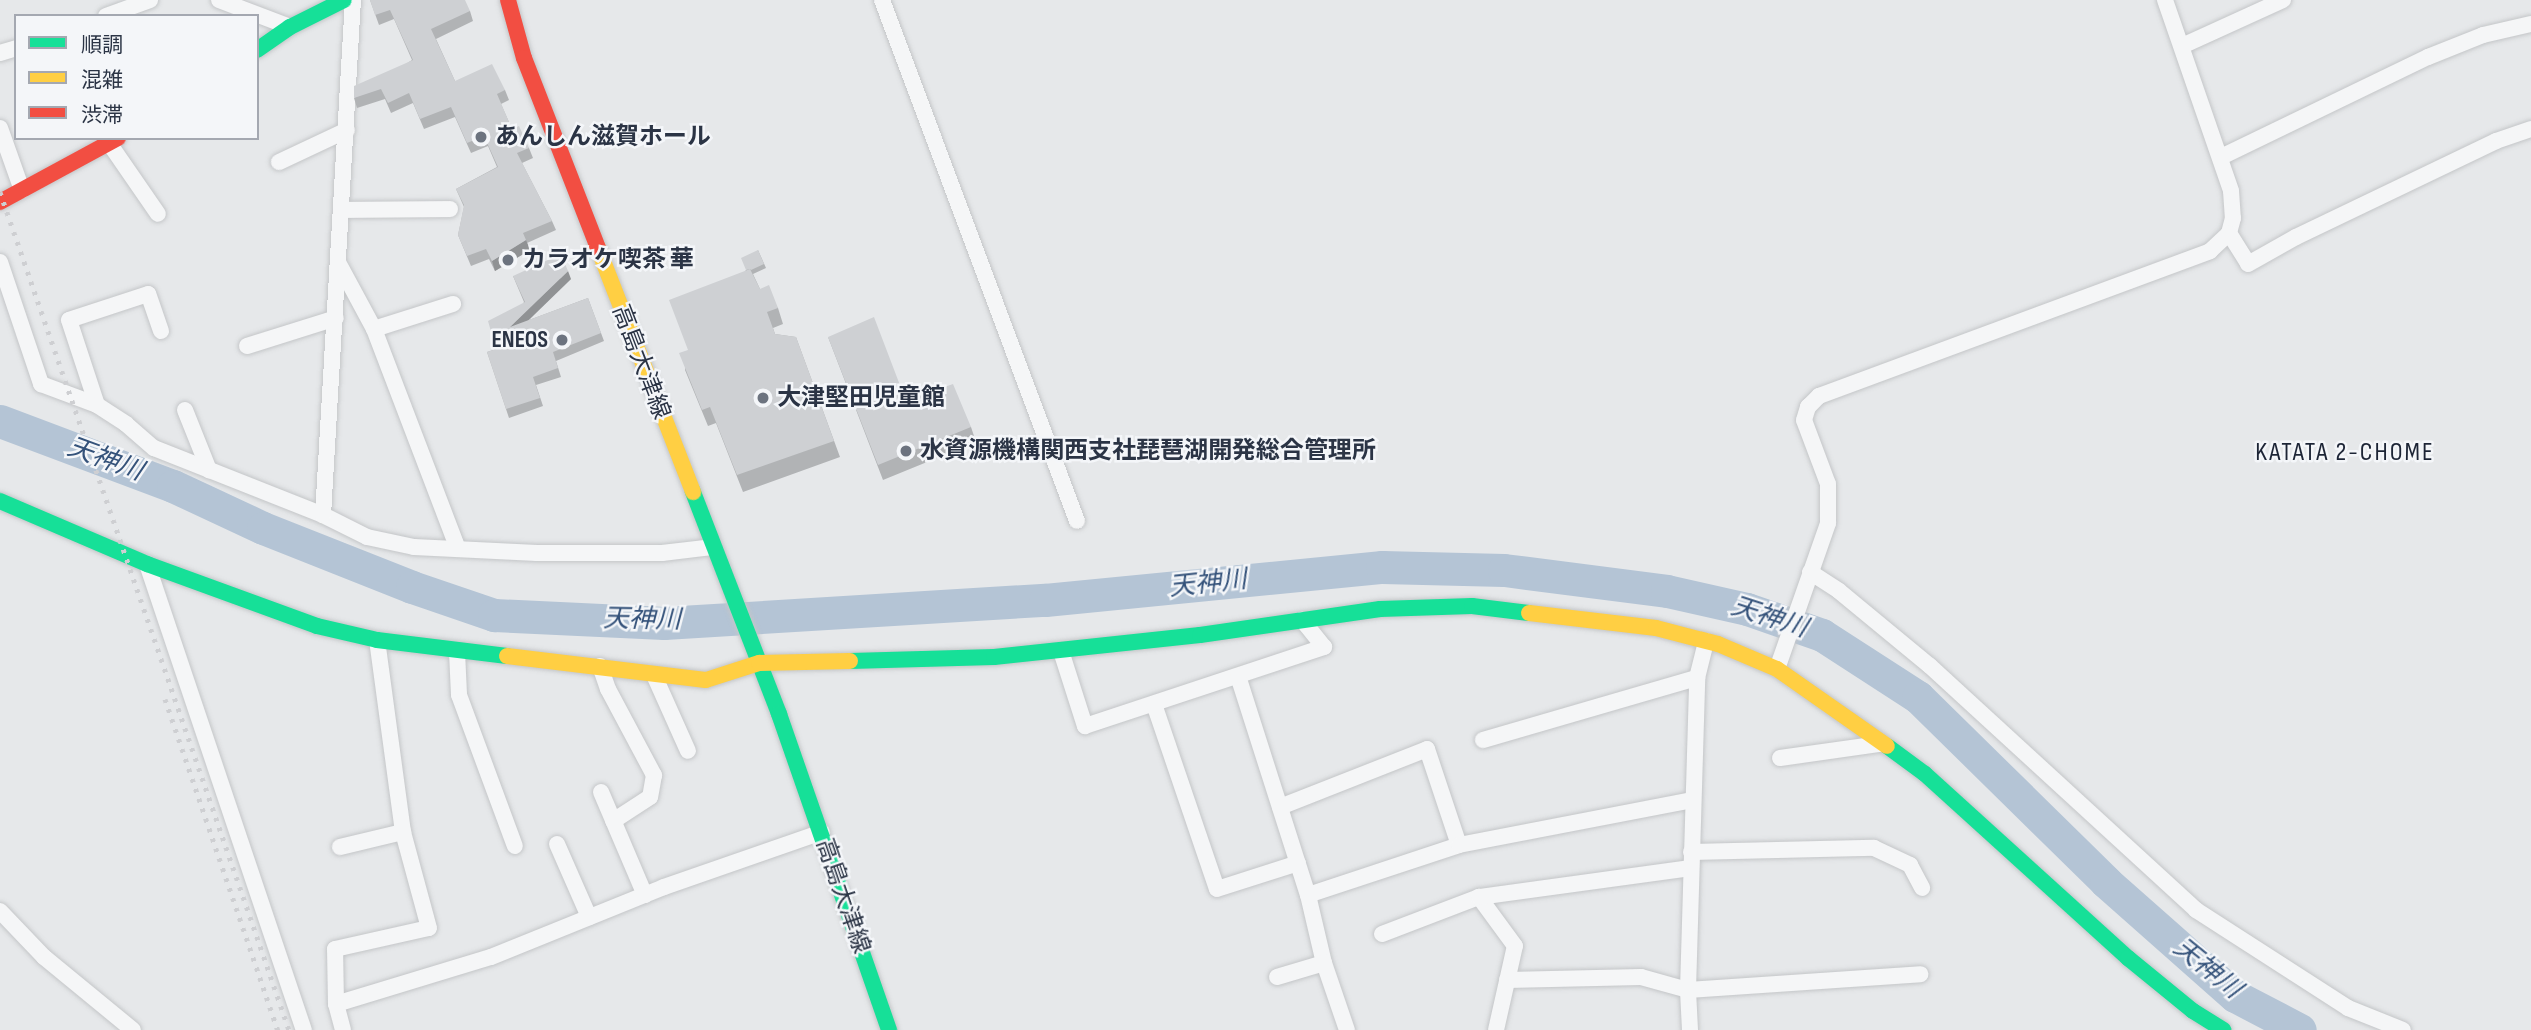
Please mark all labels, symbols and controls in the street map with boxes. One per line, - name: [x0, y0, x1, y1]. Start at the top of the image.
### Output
- legend: [14, 14, 259, 140]
- text: 順調: [81, 33, 123, 58]
- text: 混雑: [81, 68, 123, 93]
- text: 渋滞: [81, 103, 123, 128]
- place label: あんしん滋賀ホール: [495, 123, 711, 151]
- marker: あんしん滋賀ホール: [473, 129, 489, 145]
- place label: カラオケ喫茶 華: [522, 246, 694, 274]
- marker: カラオケ喫茶 華: [500, 252, 516, 268]
- street label: 高島大津線: [606, 301, 676, 423]
- place label: ENEOS: [491, 326, 548, 354]
- marker: ENEOS: [554, 332, 570, 348]
- place label: 大津堅田児童館: [777, 384, 945, 412]
- marker: 大津堅田児童館: [755, 390, 771, 406]
- water label: 天神川: [63, 432, 147, 488]
- place label: 水資源機構関西支社琵琶湖開発総合管理所: [920, 437, 1376, 465]
- district label: KATATA 2-CHOME: [2257, 437, 2433, 469]
- marker: 水資源機構関西支社琵琶湖開発総合管理所: [898, 443, 914, 459]
- water label: 天神川: [1168, 564, 1248, 604]
- water label: 天神川: [1727, 591, 1811, 645]
- water label: 天神川: [603, 604, 681, 636]
- street label: 高島大津線: [810, 835, 876, 957]
- water label: 天神川: [2167, 932, 2247, 1006]

